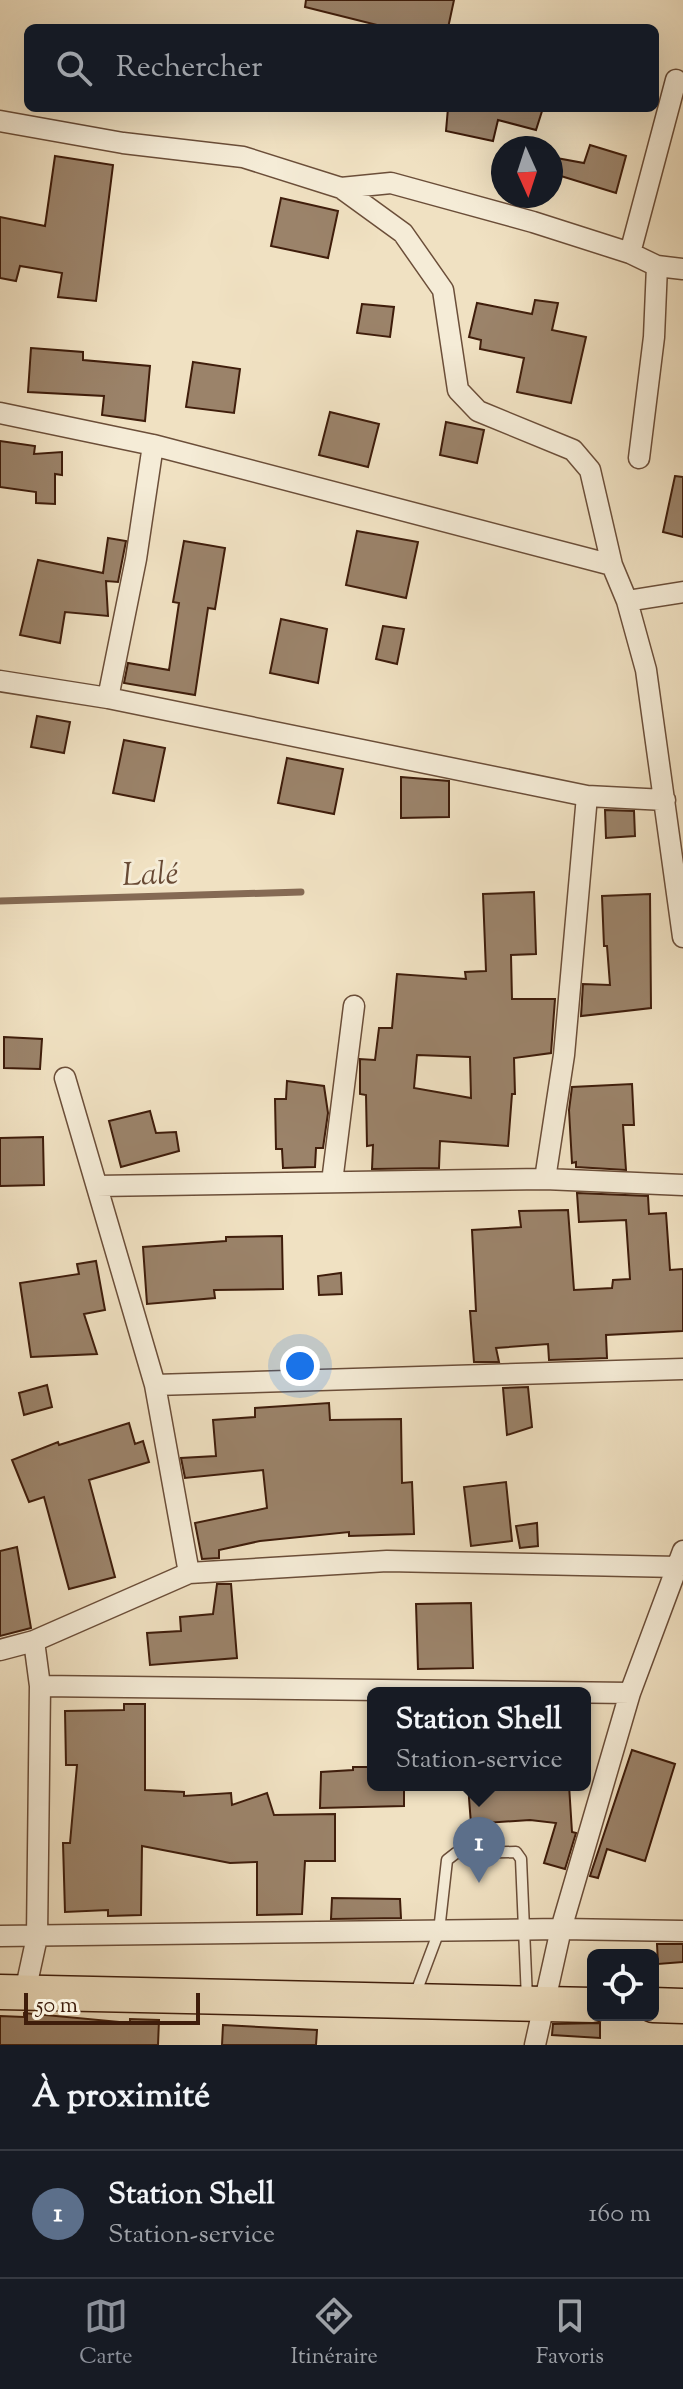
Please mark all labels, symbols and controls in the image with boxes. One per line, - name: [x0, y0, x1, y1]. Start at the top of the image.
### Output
- search box: [24, 24, 659, 112]
- icon: search: [52, 46, 96, 90]
- text: Rechercher: [116, 47, 263, 90]
- north arrow: [491, 136, 563, 208]
- water label: Lalé: [121, 852, 179, 900]
- your location: [280, 1346, 320, 1386]
- popup: [367, 1687, 591, 1791]
- text: Station Shell: [395, 1699, 562, 1742]
- text: Station-service: [395, 1742, 563, 1779]
- pin: 1: [453, 1817, 505, 1883]
- map controls: [587, 1949, 659, 2021]
- button: locate: [587, 1949, 659, 2021]
- scale bar: [24, 1989, 200, 2025]
- text: 50 m: [36, 1991, 78, 2023]
- text: À proximité: [32, 2073, 210, 2122]
- text: Station Shell: [108, 2174, 275, 2217]
- text: 1: [54, 2196, 62, 2233]
- text: 160 m: [588, 2196, 651, 2233]
- text: Station-service: [108, 2217, 275, 2254]
- tab: Carte: [79, 2294, 132, 2374]
- tab: Itinéraire: [291, 2294, 378, 2374]
- tab: Favoris: [536, 2294, 604, 2374]

